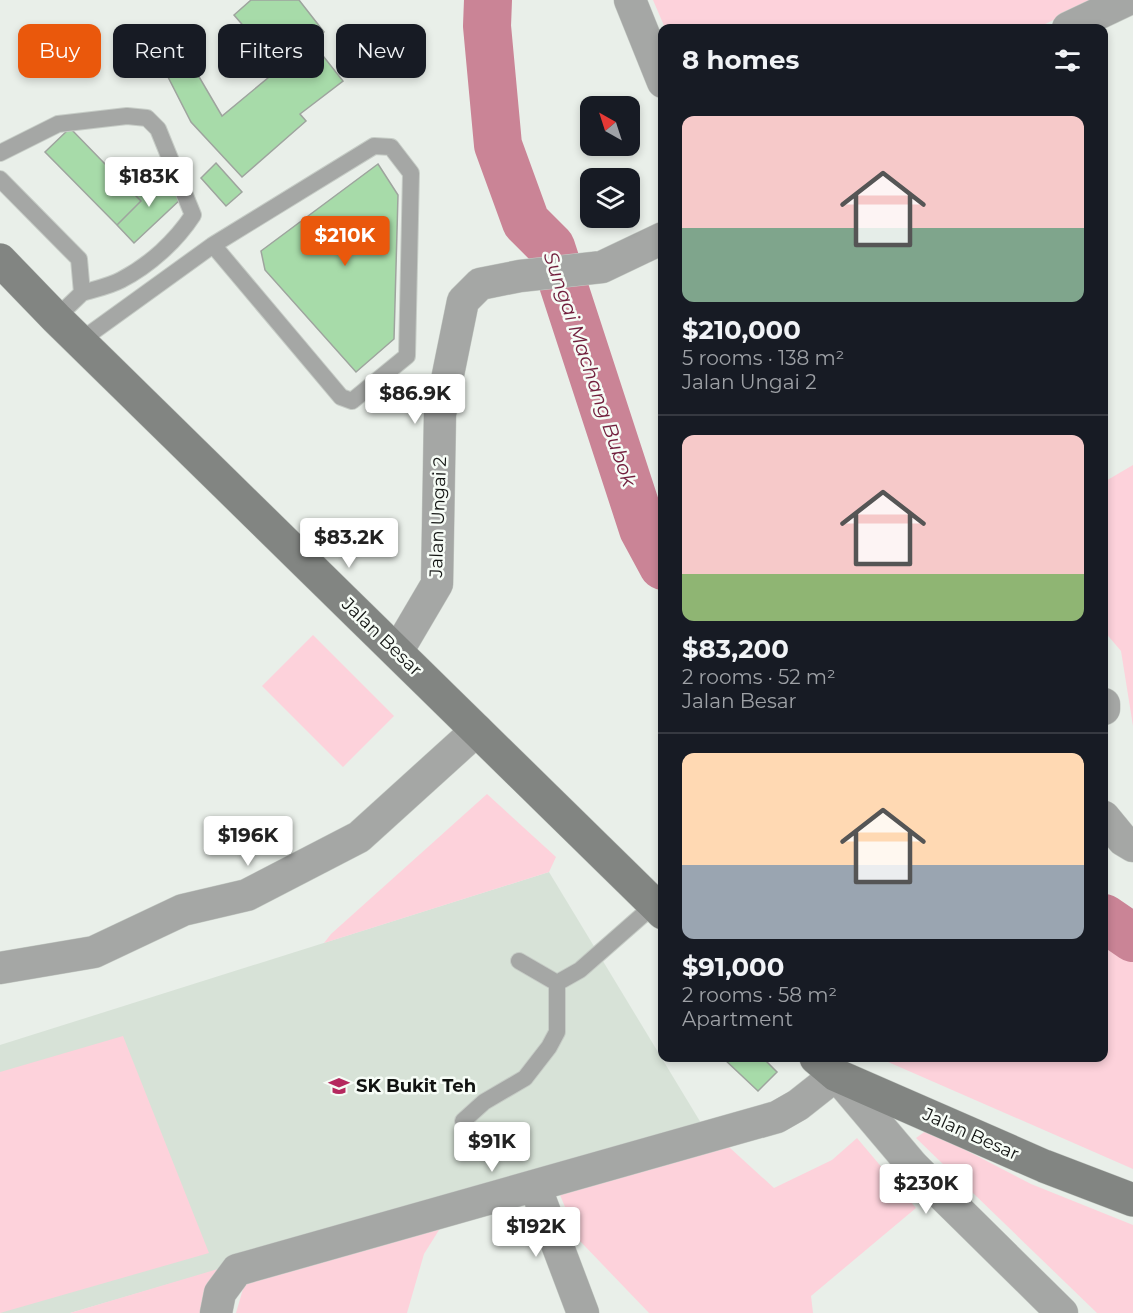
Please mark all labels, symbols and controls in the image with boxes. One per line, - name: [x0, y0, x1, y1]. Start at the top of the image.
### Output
- chip: Buy: [18, 24, 101, 78]
- chip: Rent: [113, 24, 206, 78]
- chip: Filters: [218, 24, 324, 78]
- chip: New: [336, 24, 426, 78]
- text: 8 homes: [682, 44, 799, 76]
- icon: filters: [1051, 44, 1084, 77]
- north arrow: [580, 96, 640, 156]
- map controls: [580, 96, 640, 228]
- icon: home: [829, 155, 937, 263]
- pin: $183K: [107, 157, 191, 208]
- text: $183K: [119, 164, 179, 188]
- button: layers: [580, 168, 640, 228]
- pin: $210K: [303, 216, 387, 267]
- text: $210K: [315, 223, 375, 247]
- water label: Sungai Machang Bubok: [538, 248, 642, 491]
- text: $210,000: [682, 314, 801, 346]
- text: 5 rooms · 138 m²: [682, 346, 844, 370]
- text: Jalan Ungai 2: [682, 370, 817, 394]
- pin: $86.9K: [366, 374, 464, 425]
- text: $86.9K: [379, 381, 451, 405]
- street label: Jalan Ungai 2: [425, 456, 451, 579]
- icon: home: [829, 474, 937, 582]
- pin: $83.2K: [300, 518, 398, 569]
- text: $83.2K: [314, 525, 384, 549]
- street label: Jalan Besar: [337, 593, 427, 681]
- text: $83,200: [682, 633, 789, 665]
- text: 2 rooms · 52 m²: [682, 665, 836, 689]
- text: Jalan Besar: [682, 689, 797, 713]
- icon: home: [829, 792, 937, 900]
- pin: $196K: [206, 816, 290, 867]
- text: $196K: [218, 823, 278, 847]
- text: $91,000: [682, 951, 784, 983]
- text: 2 rooms · 58 m²: [682, 983, 837, 1007]
- text: Apartment: [682, 1007, 793, 1031]
- school or university icon: SK Bukit Teh: [327, 1074, 351, 1098]
- place label: SK Bukit Teh: [356, 1075, 476, 1097]
- street label: Jalan Besar: [919, 1103, 1023, 1165]
- pin: $91K: [456, 1122, 528, 1173]
- text: $91K: [468, 1129, 516, 1153]
- pin: $230K: [884, 1164, 968, 1215]
- text: $230K: [894, 1171, 958, 1195]
- pin: $192K: [494, 1207, 578, 1258]
- text: $192K: [506, 1214, 566, 1238]

